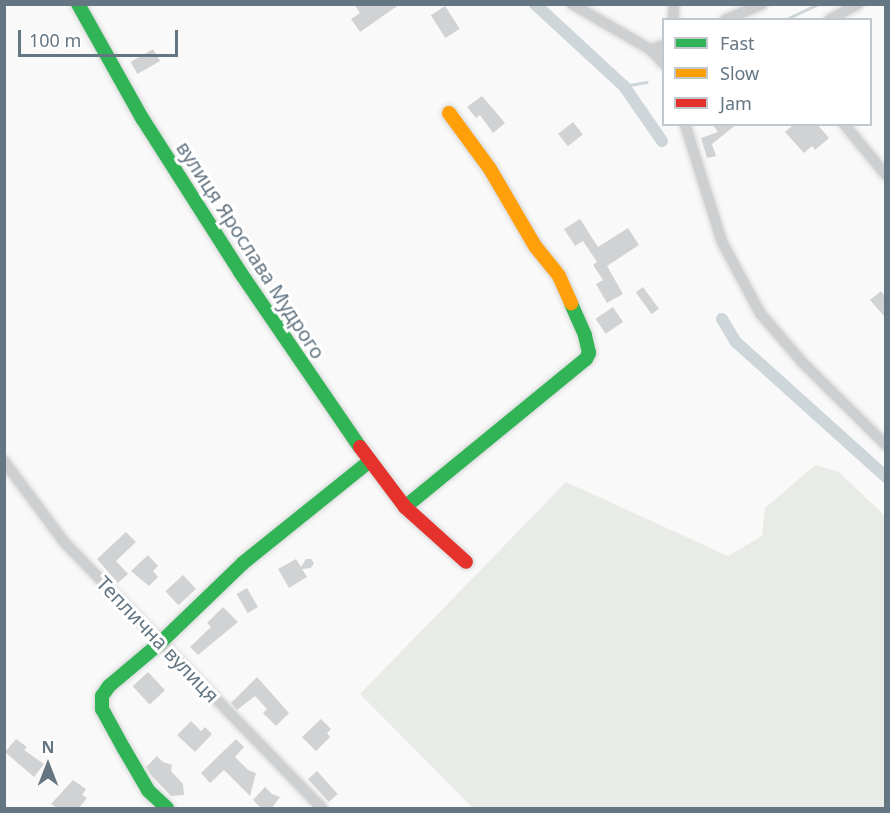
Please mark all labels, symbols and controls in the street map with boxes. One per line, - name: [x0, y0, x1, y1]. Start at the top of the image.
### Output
- scale bar: [21, 18, 182, 56]
- legend: [662, 18, 872, 126]
- text: 100 m: [29, 28, 81, 52]
- text: Fast: [720, 31, 755, 55]
- text: Slow: [720, 61, 759, 85]
- text: Jam: [720, 91, 752, 115]
- street label: вулиця Ярослава Мудрого: [172, 137, 330, 363]
- street label: Теплична вулиця: [92, 571, 224, 707]
- north arrow: [18, 735, 78, 795]
- text: N: [41, 736, 55, 758]

